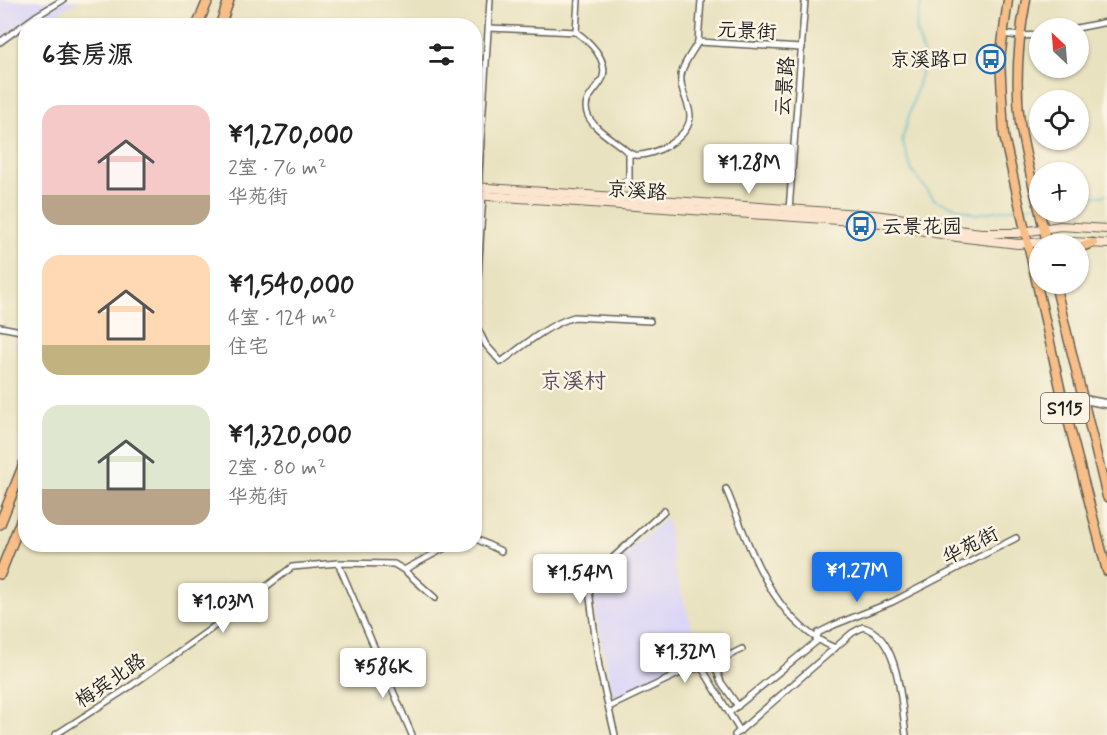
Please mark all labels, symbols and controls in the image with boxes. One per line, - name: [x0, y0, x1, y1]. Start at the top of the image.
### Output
- street label: 元景街: [716, 16, 778, 47]
- north arrow: [1029, 18, 1089, 78]
- map controls: [1029, 18, 1089, 294]
- icon: filters: [425, 38, 458, 71]
- text: 6套房源: [42, 39, 133, 73]
- bus stop icon: 京溪路口: [975, 43, 1007, 75]
- place label: 京溪路口: [890, 47, 970, 74]
- street label: 云景路: [769, 54, 802, 117]
- button: locate: [1029, 90, 1089, 150]
- text: ¥1,270,000: [228, 119, 354, 153]
- icon: home: [90, 129, 162, 201]
- pin: ¥1.28M: [700, 144, 798, 195]
- text: ¥1.28M: [718, 150, 780, 177]
- text: 2室 · 76 m²: [228, 155, 327, 182]
- button: +: [1029, 162, 1089, 222]
- street label: 京溪路: [606, 176, 669, 207]
- text: 华苑街: [228, 184, 288, 211]
- bus stop icon: 云景花园: [845, 210, 877, 242]
- place label: 云景花园: [882, 214, 962, 241]
- button: −: [1029, 234, 1089, 294]
- text: ¥1,540,000: [228, 269, 355, 303]
- icon: home: [90, 279, 162, 351]
- text: 4室 · 124 m²: [228, 305, 336, 332]
- text: 住宅: [228, 334, 268, 361]
- district label: 京溪村: [540, 368, 606, 396]
- road number: S115: [1041, 393, 1089, 423]
- text: ¥1,320,000: [228, 419, 352, 453]
- icon: home: [90, 429, 162, 501]
- text: 2室 · 80 m²: [228, 455, 326, 482]
- text: 华苑街: [228, 484, 288, 511]
- street label: 华苑街: [938, 521, 1004, 572]
- pin: ¥1.27M: [808, 552, 906, 603]
- pin: ¥1.54M: [531, 554, 629, 605]
- text: ¥1.27M: [826, 558, 888, 585]
- text: ¥1.54M: [547, 560, 613, 587]
- pin: ¥1.03M: [174, 583, 272, 634]
- text: ¥1.03M: [192, 589, 254, 616]
- pin: ¥1.32M: [636, 633, 734, 684]
- text: ¥1.32M: [654, 639, 716, 666]
- street label: 梅宾北路: [70, 647, 152, 715]
- pin: ¥586K: [341, 648, 425, 699]
- text: ¥586K: [354, 654, 412, 681]

